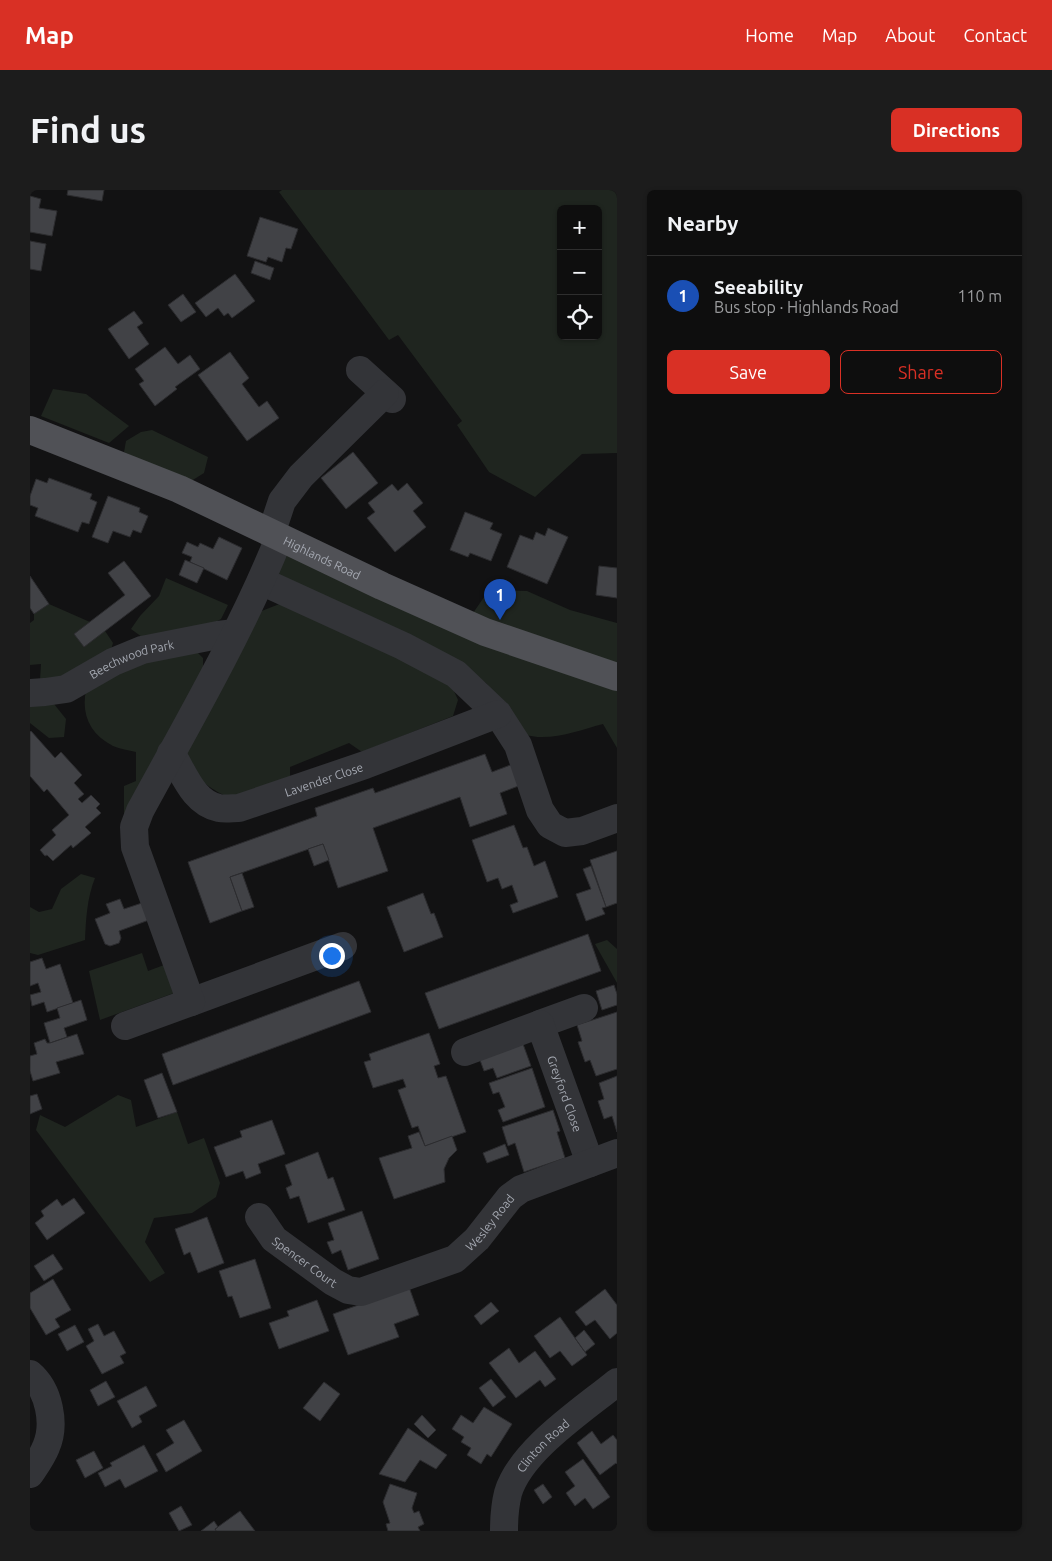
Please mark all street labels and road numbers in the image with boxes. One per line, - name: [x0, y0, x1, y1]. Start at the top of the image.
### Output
- street label: Highlands Road: [282, 533, 363, 581]
- street label: Beechwood Park: [87, 637, 175, 681]
- street label: Lavender Close: [283, 760, 365, 798]
- street label: Greyford Close: [545, 1054, 585, 1134]
- street label: Wesley Road: [463, 1192, 516, 1253]
- street label: Spencer Court: [270, 1234, 340, 1290]
- street label: Clinton Road: [514, 1416, 571, 1474]

